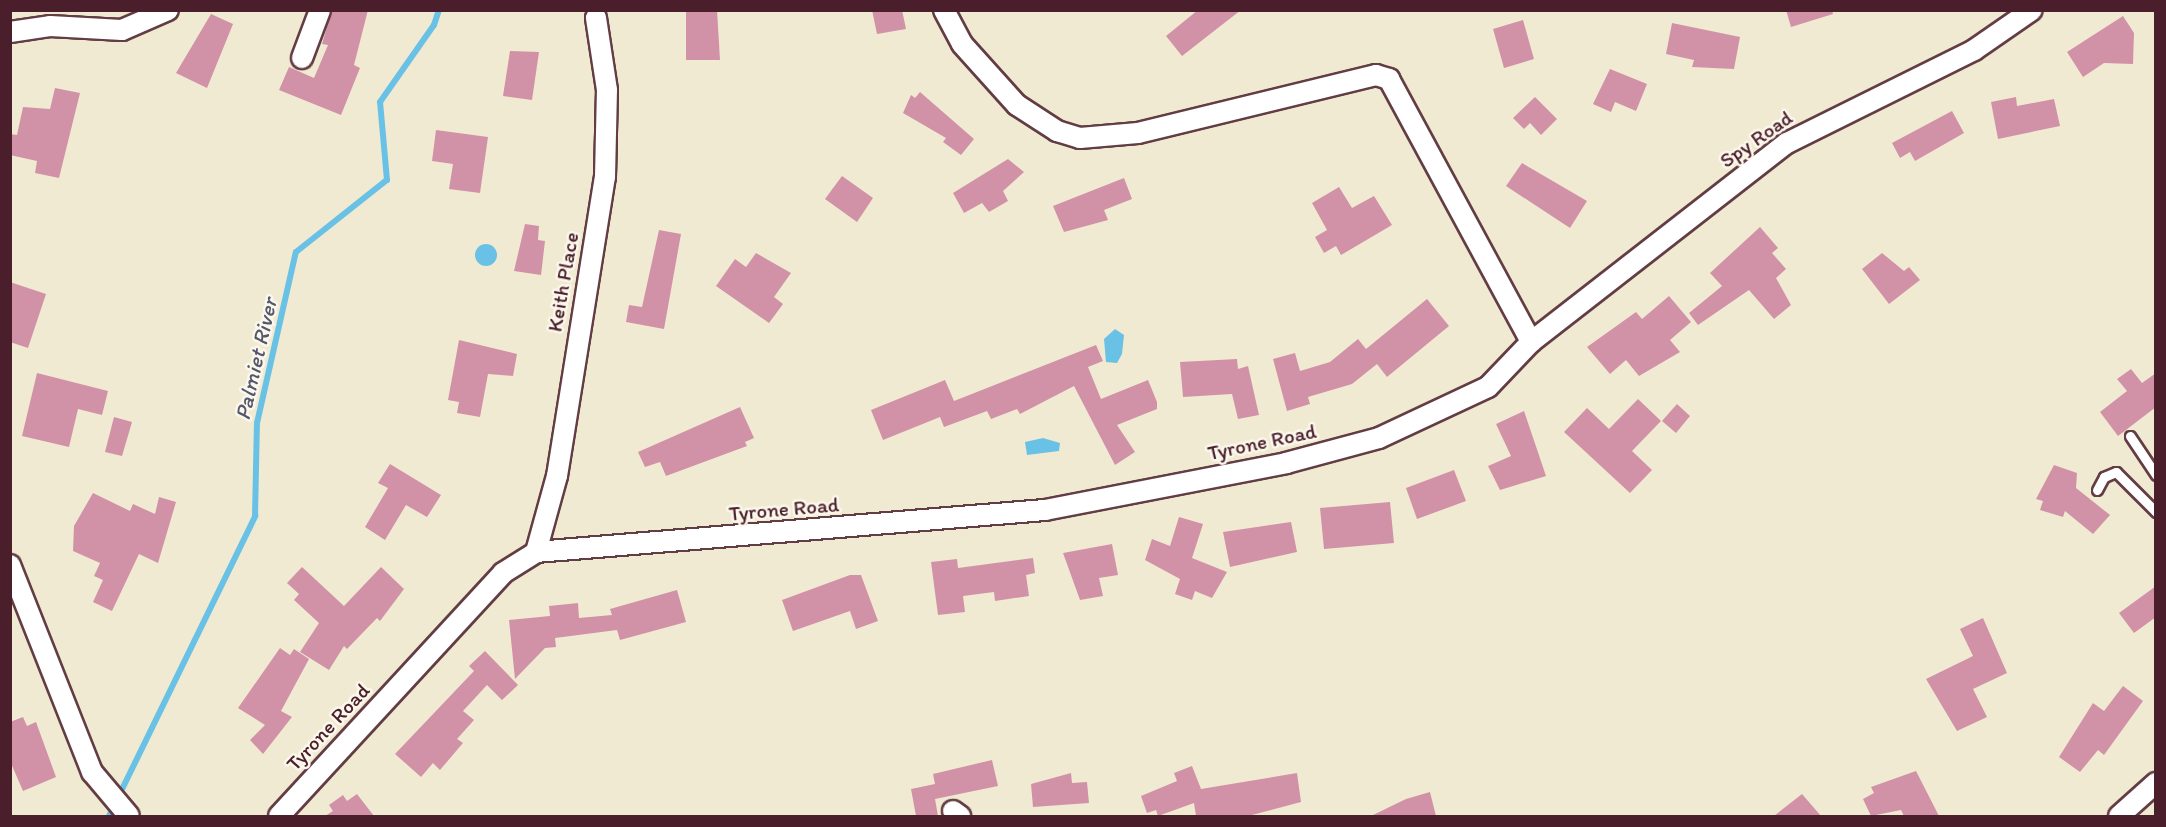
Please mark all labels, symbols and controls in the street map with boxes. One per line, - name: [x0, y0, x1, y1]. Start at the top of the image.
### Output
- street label: Spy Road: [1715, 105, 1797, 173]
- street label: Keith Place: [542, 230, 584, 334]
- water label: Palmiet River: [229, 295, 283, 423]
- street label: Tyrone Road: [1206, 418, 1318, 466]
- street label: Tyrone Road: [728, 492, 840, 526]
- street label: Tyrone Road: [281, 678, 375, 776]

